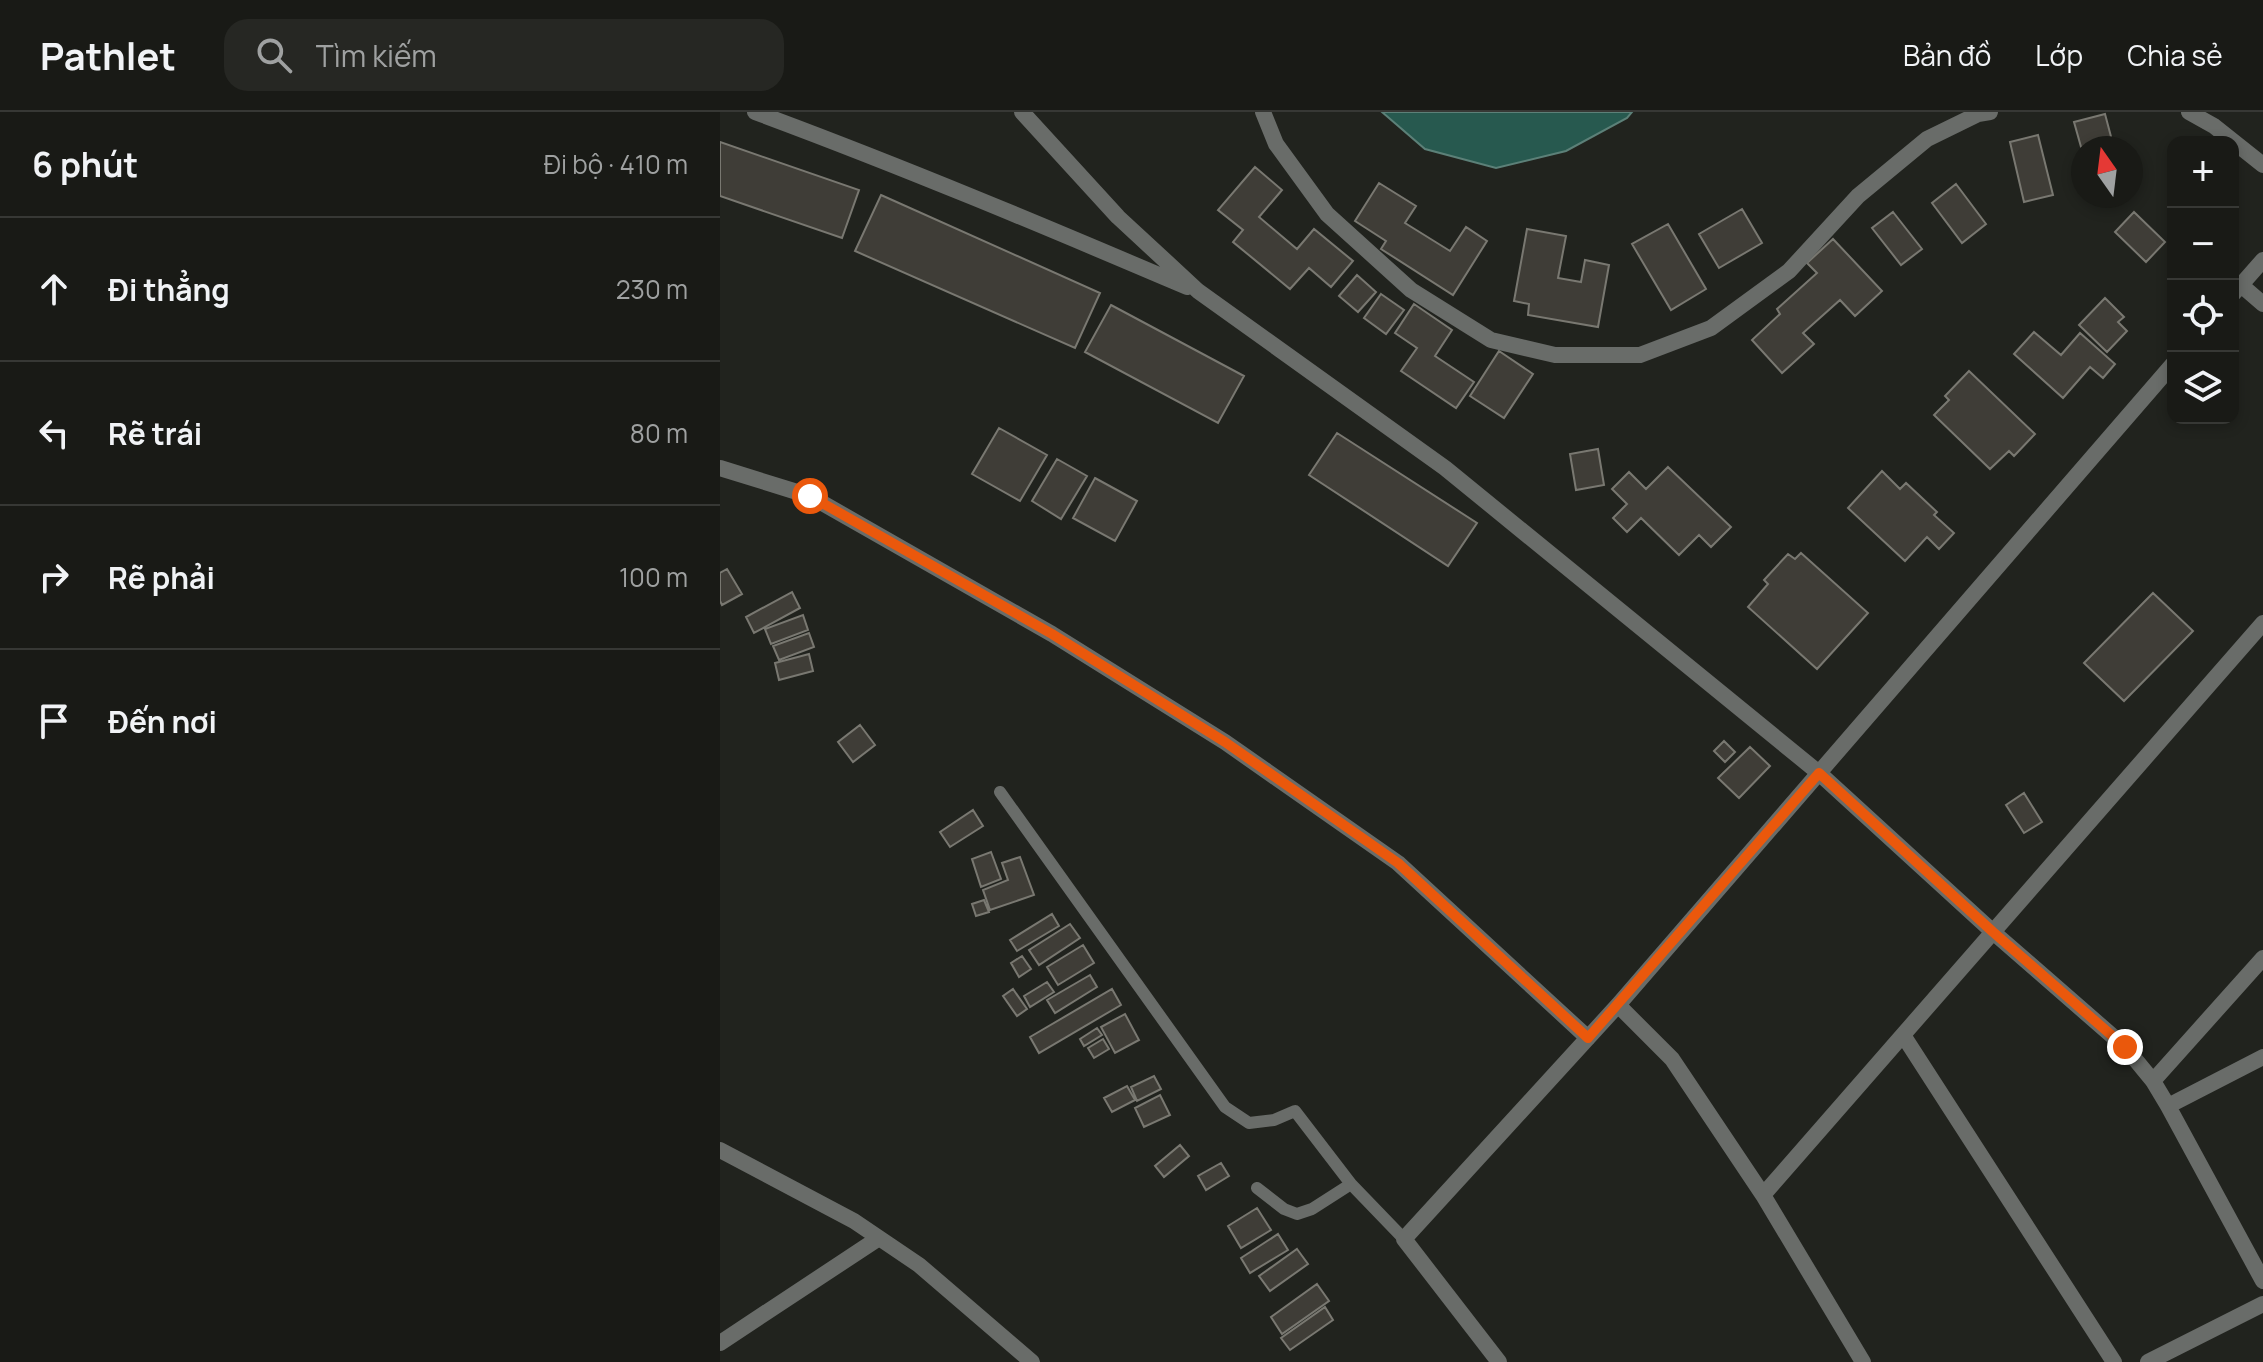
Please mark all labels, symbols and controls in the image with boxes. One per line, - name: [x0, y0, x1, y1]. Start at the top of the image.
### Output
- search box: [224, 19, 784, 91]
- text: Pathlet: [40, 29, 176, 81]
- icon: search: [252, 33, 296, 77]
- text: Tìm kiếm: [316, 35, 437, 76]
- text: Bản đồ: [1903, 36, 1991, 74]
- text: Lớp: [2035, 36, 2083, 74]
- text: Chia sẻ: [2127, 36, 2223, 74]
- north arrow: [2071, 136, 2143, 208]
- map controls: [2167, 136, 2239, 424]
- button: +: [2167, 136, 2239, 208]
- text: 6 phút: [32, 141, 138, 187]
- text: Đi bộ · 410 m: [544, 146, 688, 182]
- button: −: [2167, 208, 2239, 280]
- icon: ahead: [32, 267, 76, 311]
- text: Đi thẳng: [108, 269, 230, 310]
- text: 230 m: [616, 271, 688, 307]
- button: locate: [2167, 280, 2239, 352]
- button: layers: [2167, 352, 2239, 424]
- icon: left: [32, 411, 76, 455]
- text: Rẽ trái: [108, 413, 202, 454]
- text: 80 m: [630, 415, 688, 451]
- route start: [792, 478, 828, 514]
- icon: right: [32, 555, 76, 599]
- text: Rẽ phải: [108, 557, 215, 598]
- text: 100 m: [619, 559, 688, 595]
- icon: arrive: [32, 699, 76, 743]
- text: Đến nơi: [108, 701, 217, 742]
- route end: [2107, 1029, 2143, 1065]

